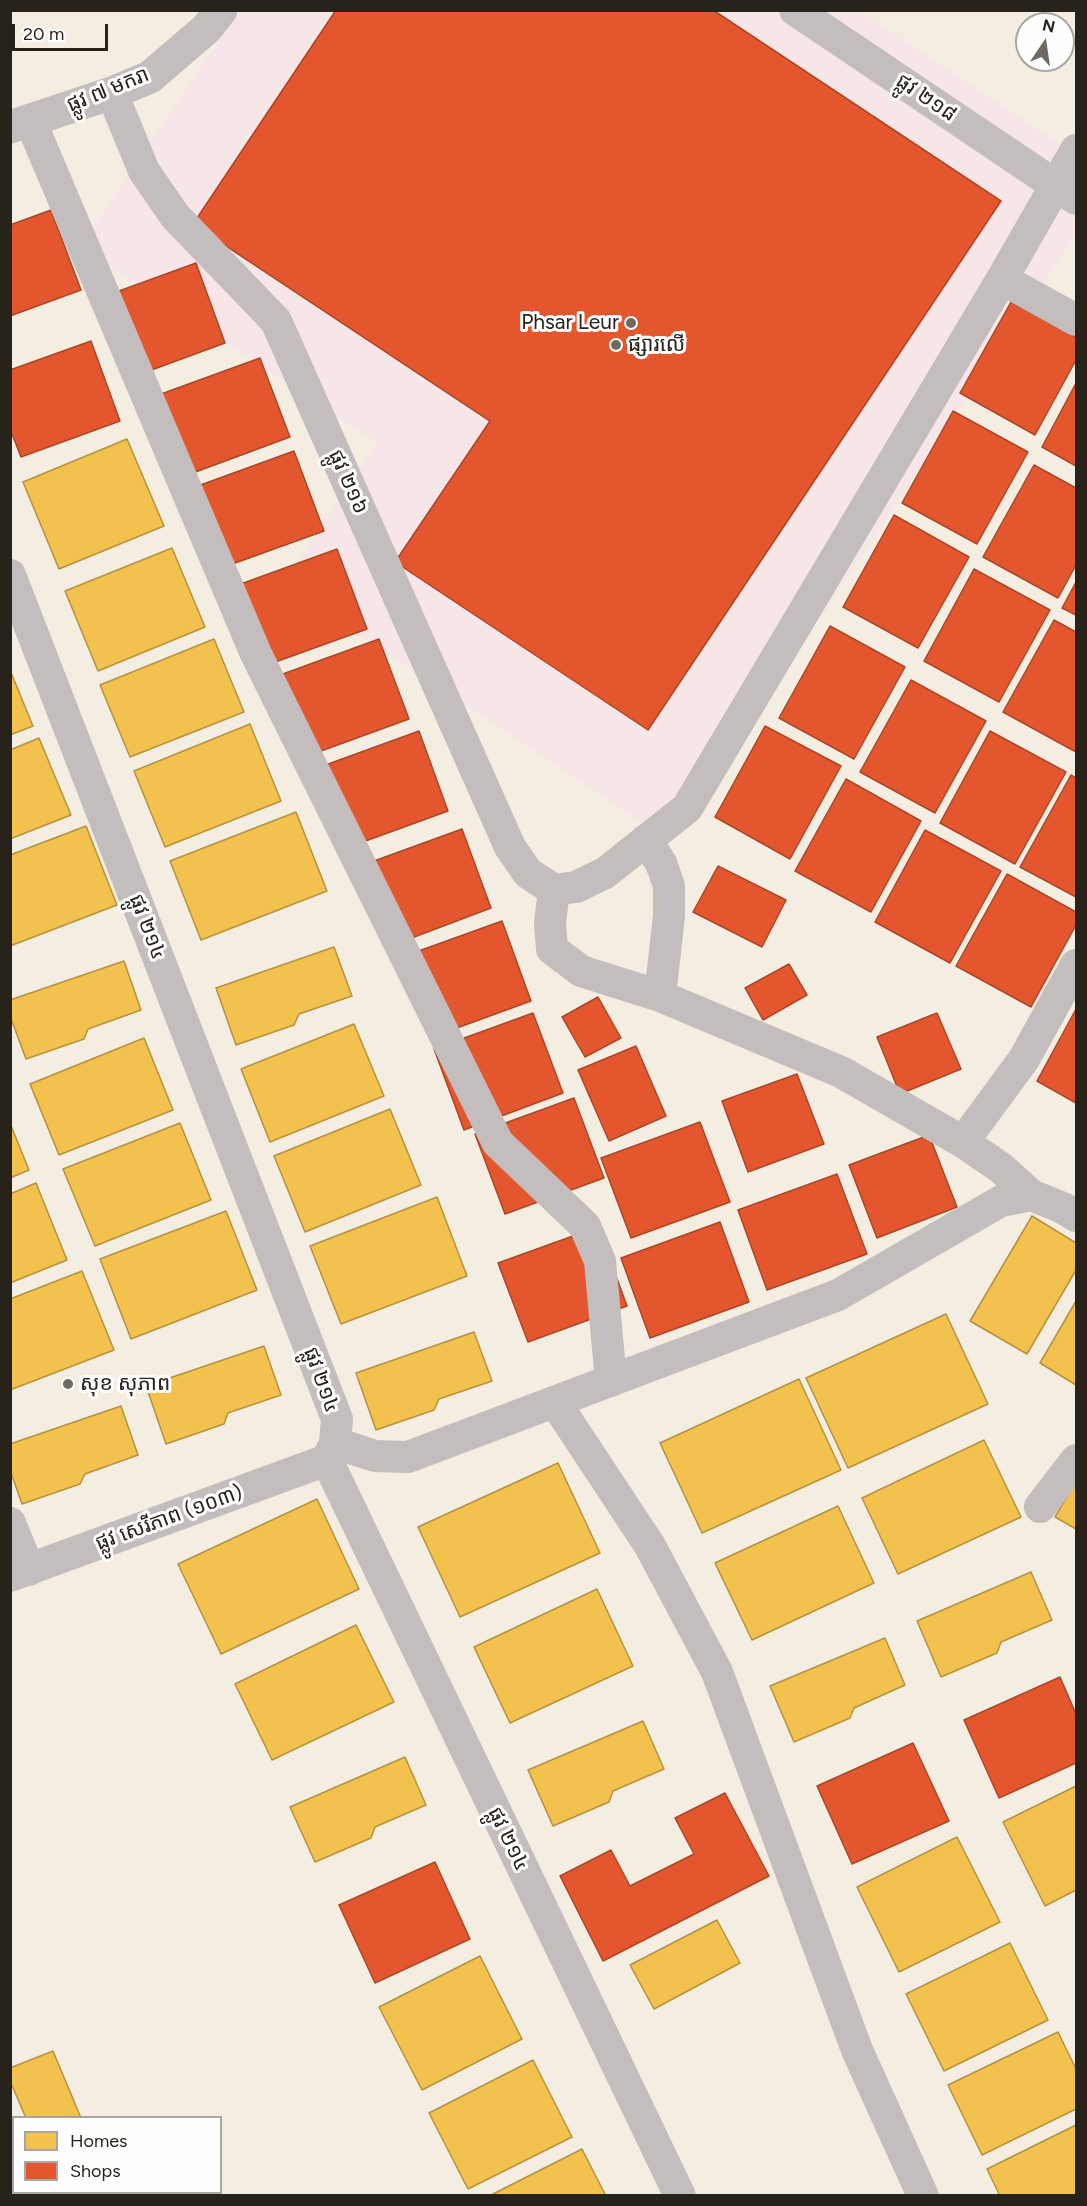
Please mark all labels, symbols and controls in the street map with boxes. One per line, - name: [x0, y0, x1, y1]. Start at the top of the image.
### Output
- scale bar: [15, 12, 111, 50]
- north arrow: [1015, 12, 1075, 72]
- text: N: [1041, 15, 1057, 37]
- text: 20 m: [23, 23, 64, 45]
- street label: ផ្លូវ ៧ មករា: [63, 62, 153, 118]
- street label: ផ្លូវ ២១៨: [891, 69, 961, 127]
- place label: Phsar Leur: [521, 310, 619, 336]
- marker: Phsar Leur: [624, 316, 638, 330]
- place label: ផ្សារលើ: [628, 332, 685, 358]
- marker: ផ្សារលើ: [609, 338, 623, 352]
- street label: ផ្លូវ ២១៦: [323, 446, 373, 518]
- street label: ផ្លូវ ២១៤: [123, 891, 171, 963]
- street label: ផ្លូវ ២១៤: [298, 1344, 344, 1416]
- place label: សុខ សុភាព: [80, 1371, 170, 1397]
- marker: សុខ សុភាព: [61, 1377, 75, 1391]
- street label: ផ្លូវ សេរីភាព (១០៣): [92, 1480, 246, 1556]
- street label: ផ្លូវ ២១៤: [482, 1803, 534, 1875]
- legend: [12, 2116, 222, 2194]
- text: Homes: [70, 2130, 128, 2152]
- text: Shops: [70, 2160, 121, 2182]

